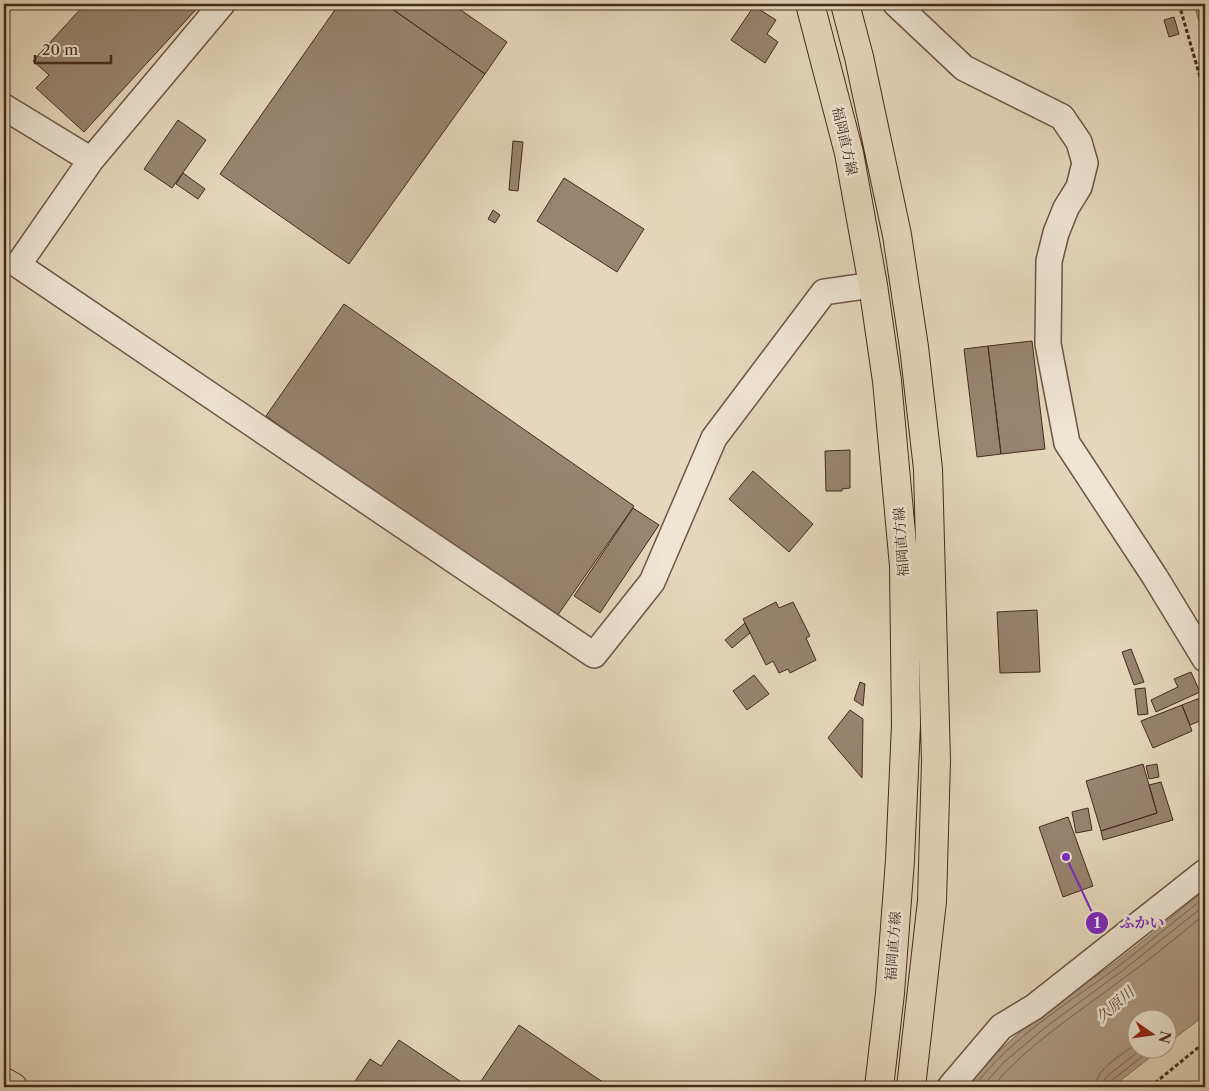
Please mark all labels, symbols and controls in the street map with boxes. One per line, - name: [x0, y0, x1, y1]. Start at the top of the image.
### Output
- scale bar: [35, 32, 111, 64]
- text: 20 m: [42, 40, 78, 59]
- street label: 福岡直方線: [828, 105, 862, 177]
- street label: 福岡直方線: [890, 506, 912, 578]
- callout: ふかい: [1085, 908, 1175, 938]
- street label: 福岡直方線: [882, 910, 904, 982]
- text: 1: [1094, 913, 1101, 932]
- text: ふかい: [1119, 913, 1165, 932]
- water label: 久原川: [1092, 981, 1139, 1027]
- north arrow: [1126, 1008, 1176, 1058]
- text: N: [1155, 1029, 1175, 1045]

